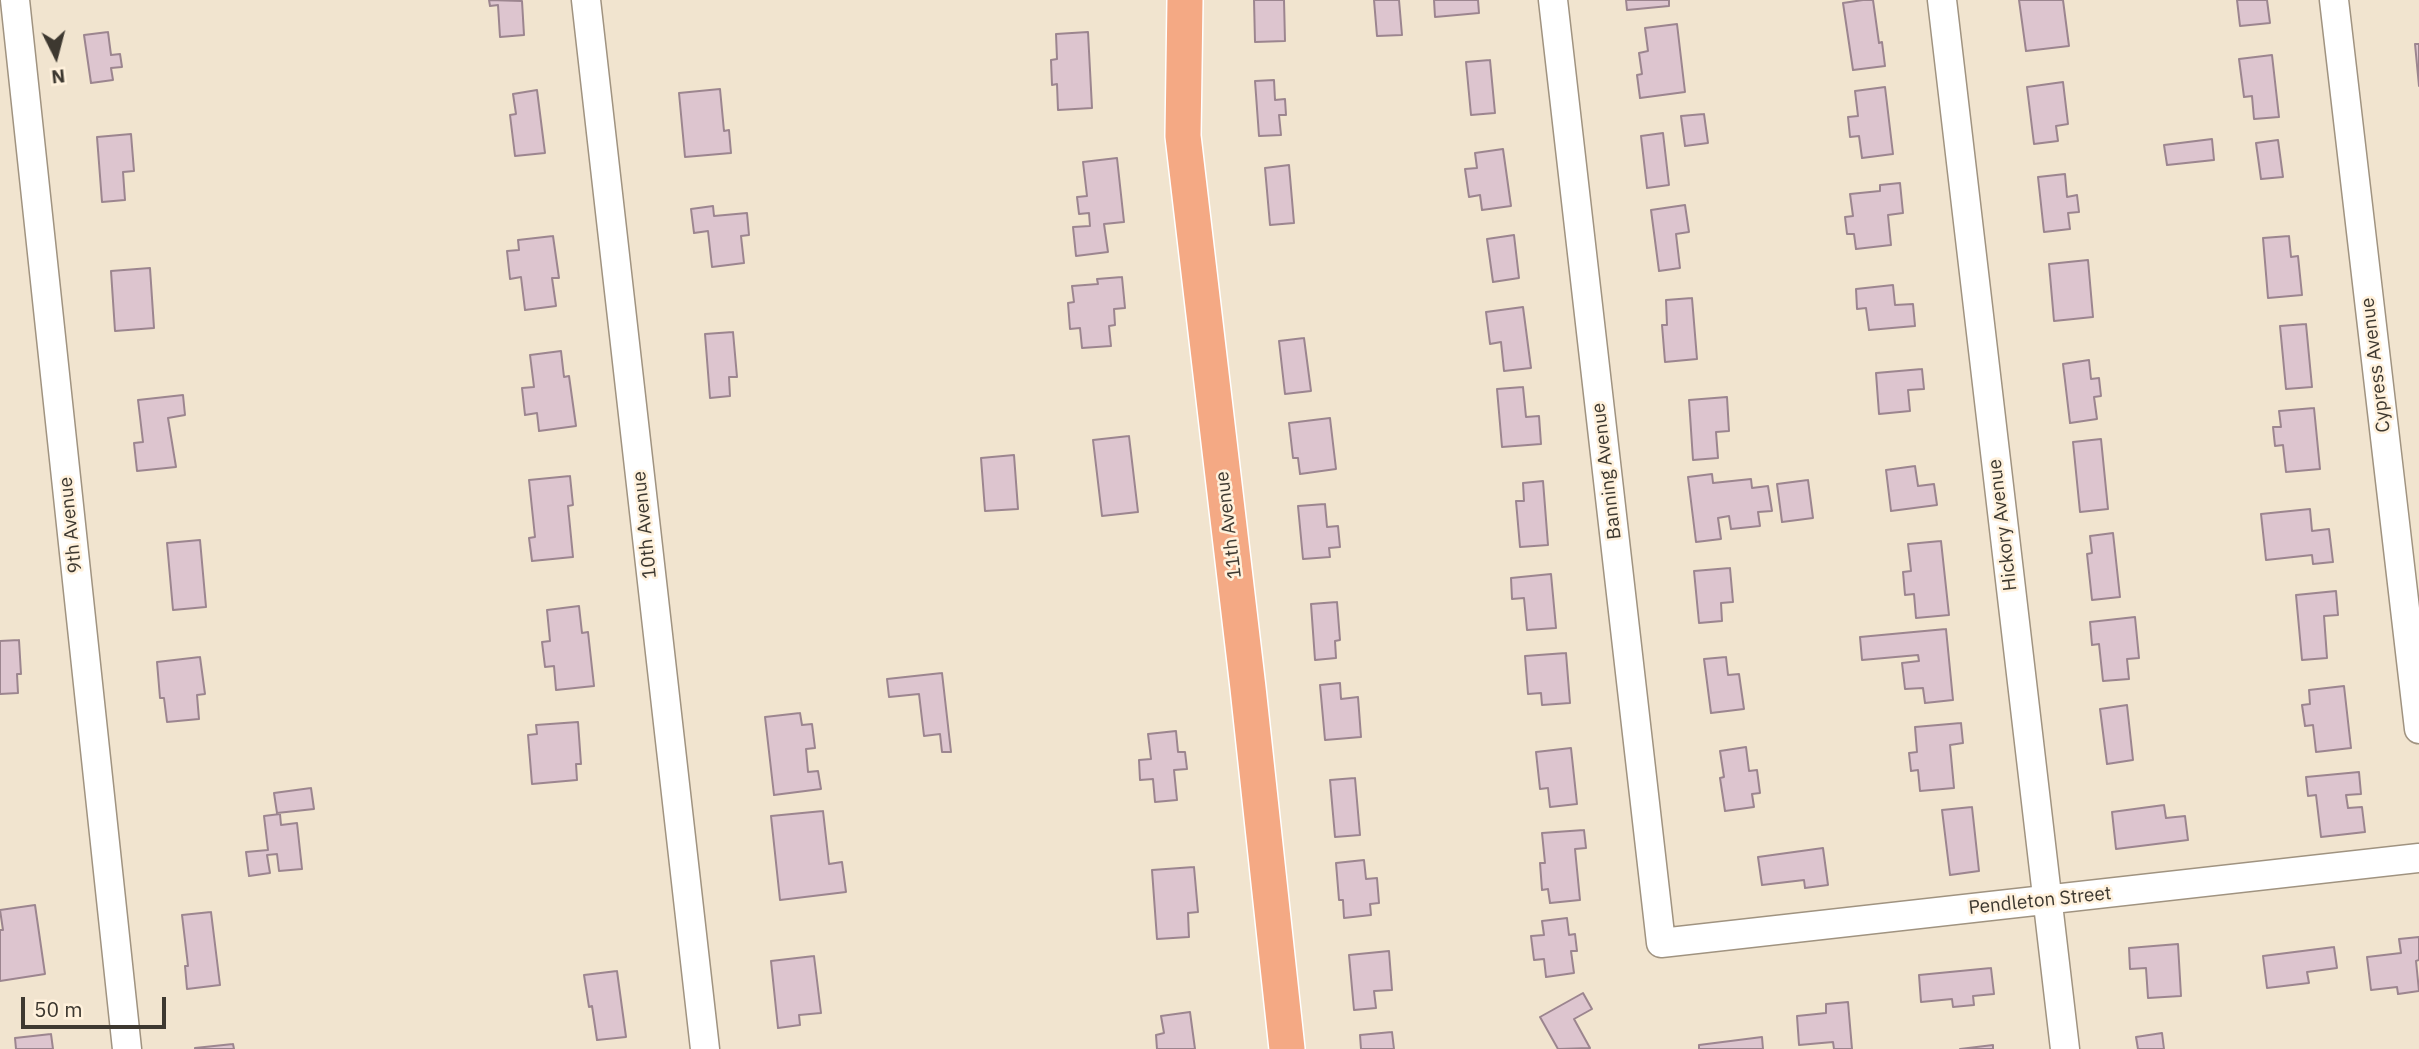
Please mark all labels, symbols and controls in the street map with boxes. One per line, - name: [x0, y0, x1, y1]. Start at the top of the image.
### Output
- north arrow: [21, 21, 91, 91]
- text: N: [50, 64, 66, 90]
- street label: Cypress Avenue: [2356, 296, 2396, 434]
- street label: Banning Avenue: [1587, 401, 1627, 541]
- street label: Hickory Avenue: [1984, 458, 2022, 592]
- street label: 10th Avenue: [628, 470, 662, 580]
- street label: 11th Avenue: [1211, 470, 1247, 580]
- street label: 9th Avenue: [55, 476, 87, 574]
- street label: Pendleton Street: [1967, 882, 2113, 920]
- scale bar: [24, 982, 170, 1026]
- text: 50 m: [34, 995, 83, 1023]

